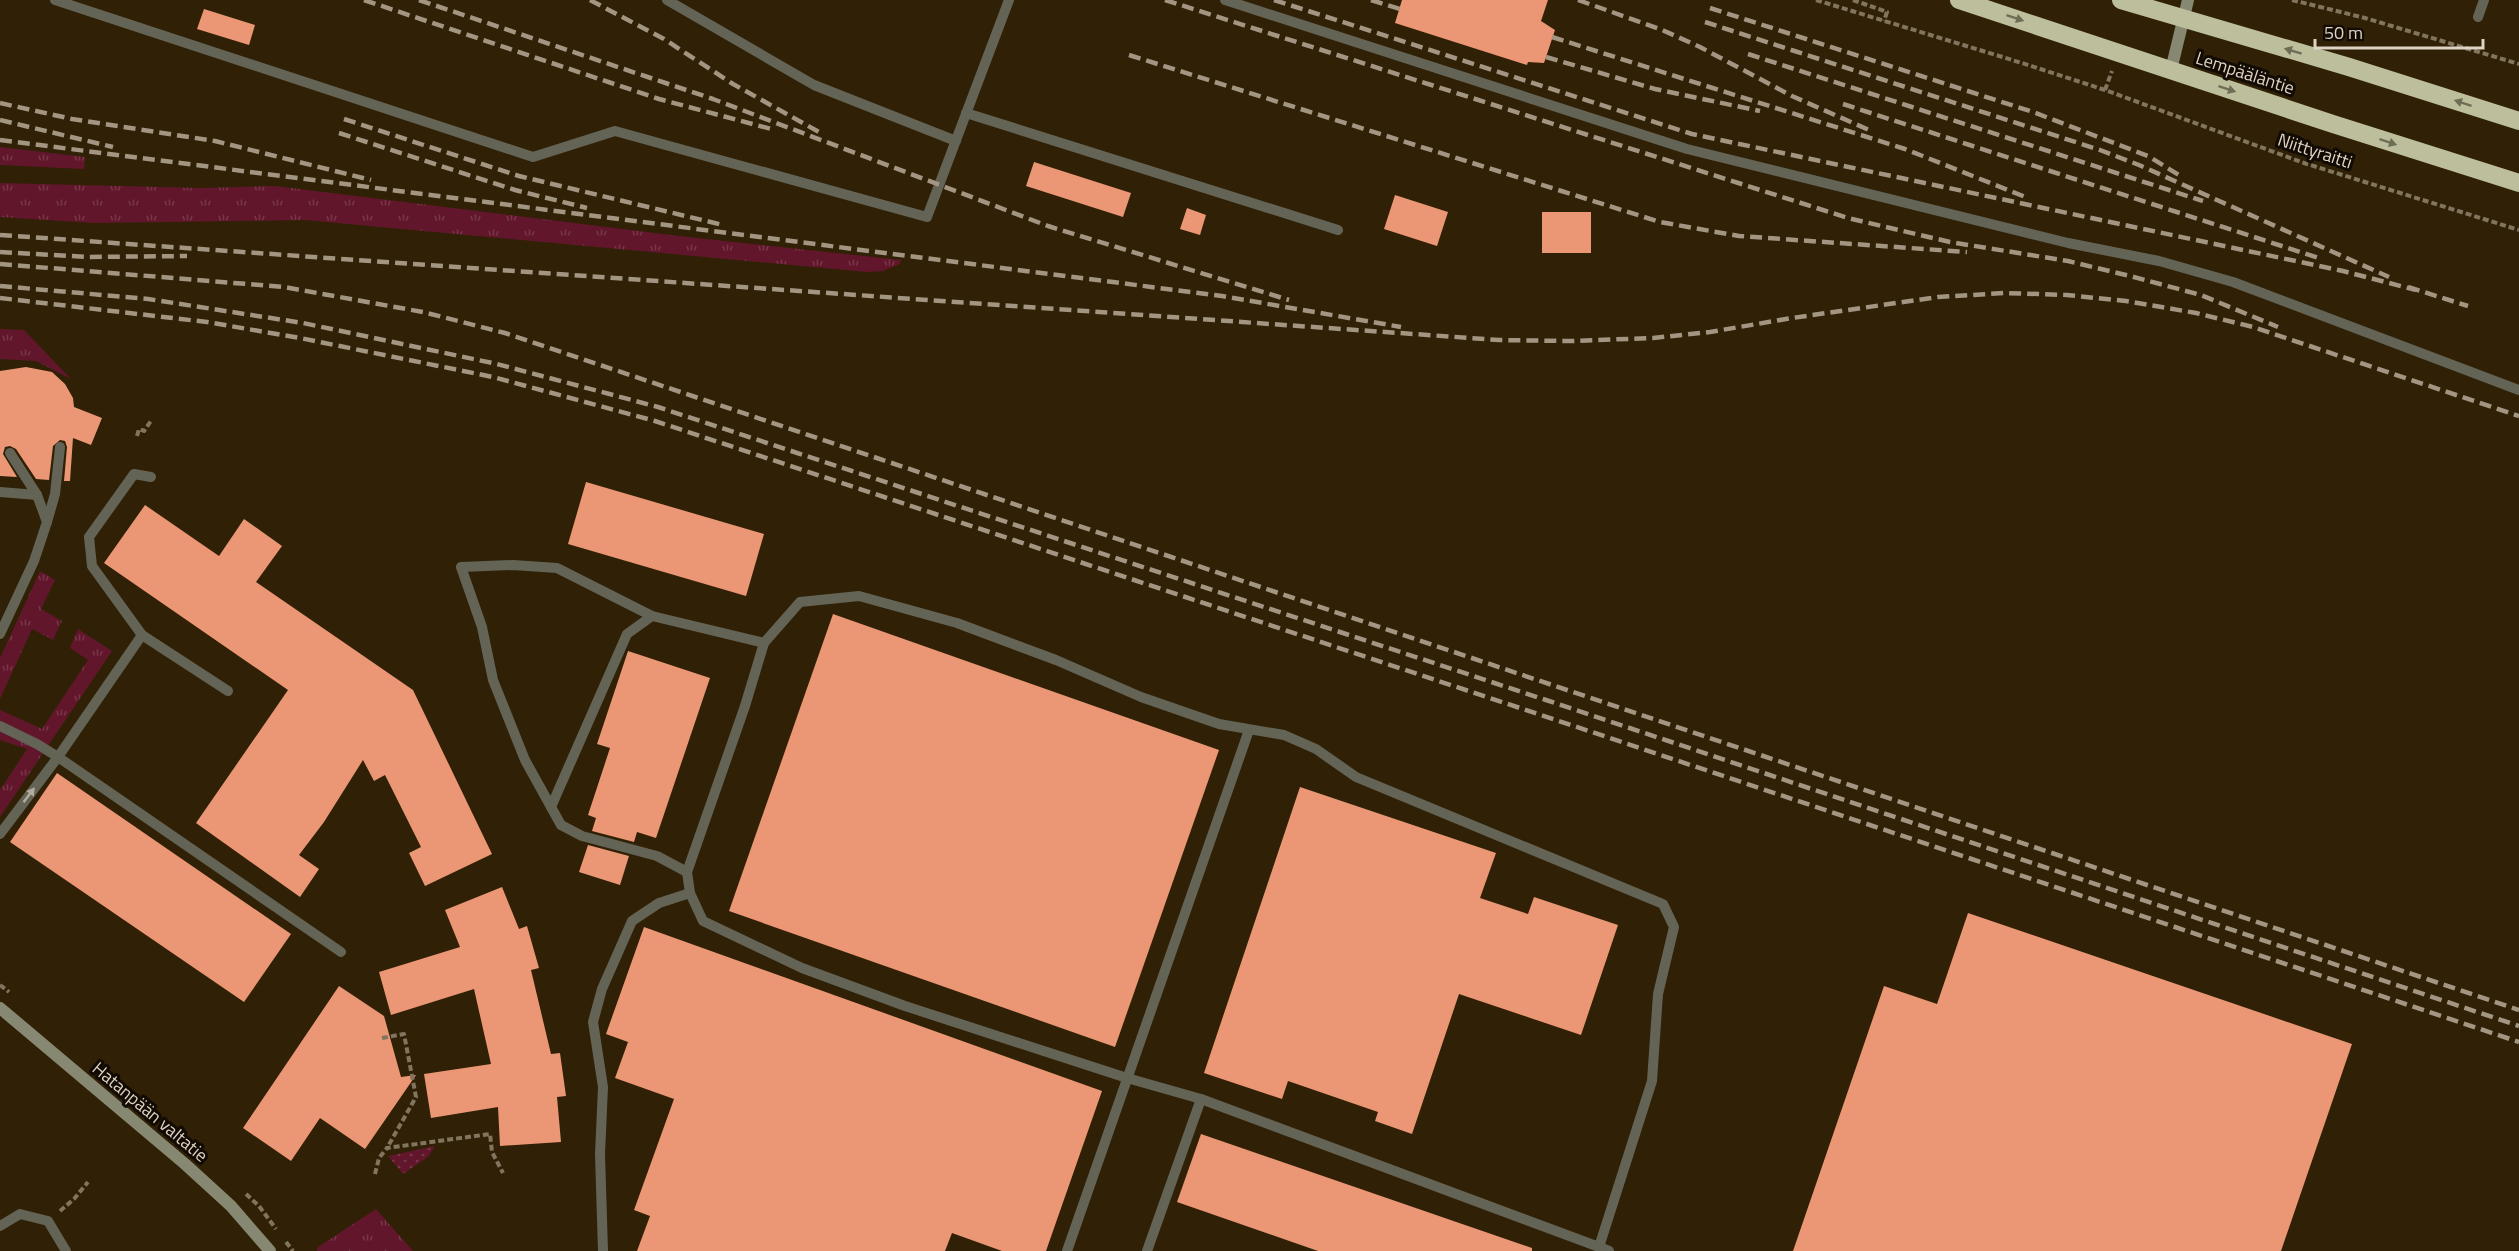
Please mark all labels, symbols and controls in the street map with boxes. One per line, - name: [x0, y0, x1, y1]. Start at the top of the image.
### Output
- scale bar: [2315, 12, 2483, 50]
- one-way arrow: [2006, 14, 2024, 24]
- text: 50 m: [2324, 19, 2363, 46]
- street label: Lempääläntie: [2192, 44, 2298, 101]
- one-way arrow: [2284, 46, 2302, 55]
- one-way arrow: [2218, 85, 2236, 94]
- one-way arrow: [2454, 98, 2472, 108]
- street label: Niittyraitti: [2274, 126, 2356, 175]
- one-way arrow: [2379, 138, 2397, 147]
- one-way arrow: [23, 788, 35, 804]
- street label: Hatanpään valtatie: [87, 1055, 214, 1168]

